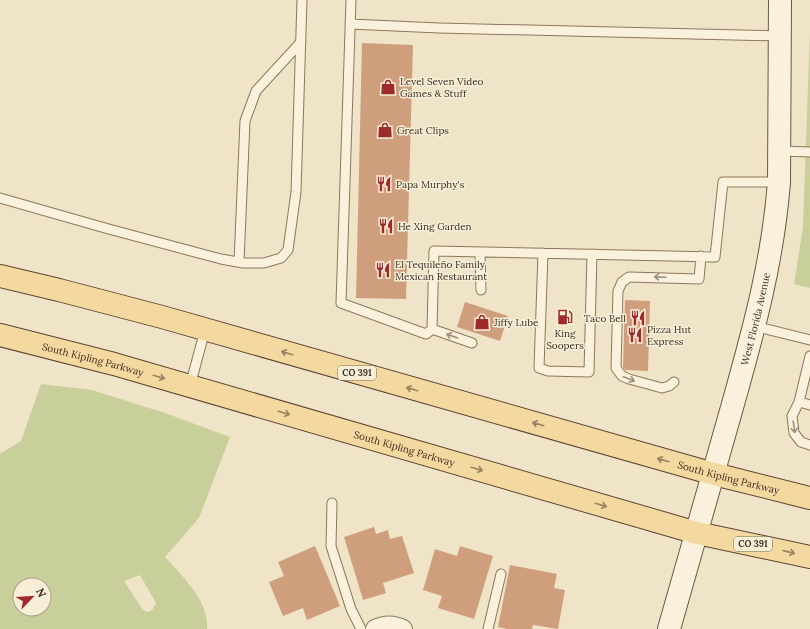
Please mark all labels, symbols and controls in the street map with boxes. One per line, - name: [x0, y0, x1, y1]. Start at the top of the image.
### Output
- place label: Level Seven Video Games & Stuff: [400, 75, 484, 100]
- shop icon: Level Seven Video Games & Stuff: [379, 78, 397, 96]
- shop icon: Great Clips: [376, 121, 394, 139]
- place label: Great Clips: [397, 124, 449, 137]
- restaurant icon: Papa Murphy's: [375, 175, 393, 193]
- place label: Papa Murphy's: [396, 178, 465, 191]
- restaurant icon: He Xing Garden: [377, 217, 395, 235]
- place label: He Xing Garden: [398, 220, 472, 233]
- place label: El Tequileño Family Mexican Restaurant: [395, 258, 487, 283]
- restaurant icon: El Tequileño Family Mexican Restaurant: [374, 261, 392, 279]
- street label: West Florida Avenue: [738, 271, 773, 367]
- one-way arrow: [654, 274, 667, 281]
- fuel station icon: King Soopers: [556, 308, 574, 326]
- restaurant icon: Taco Bell: [629, 309, 647, 327]
- place label: Taco Bell: [584, 312, 626, 325]
- shop icon: Jiffy Lube: [473, 313, 491, 331]
- place label: Jiffy Lube: [493, 316, 539, 329]
- place label: Pizza Hut Express: [647, 323, 691, 348]
- restaurant icon: Pizza Hut Express: [626, 326, 644, 344]
- place label: King Soopers: [546, 327, 584, 352]
- one-way arrow: [445, 332, 458, 339]
- street label: South Kipling Parkway: [41, 340, 146, 379]
- one-way arrow: [281, 349, 294, 356]
- road number: CO 391: [338, 366, 376, 380]
- one-way arrow: [153, 374, 166, 381]
- one-way arrow: [623, 375, 635, 383]
- one-way arrow: [406, 385, 419, 392]
- one-way arrow: [278, 410, 291, 417]
- one-way arrow: [531, 420, 544, 427]
- one-way arrow: [790, 420, 797, 433]
- street label: South Kipling Parkway: [352, 428, 457, 470]
- one-way arrow: [656, 456, 669, 463]
- street label: South Kipling Parkway: [676, 458, 781, 497]
- one-way arrow: [470, 466, 483, 473]
- one-way arrow: [595, 502, 608, 509]
- road number: CO 391: [734, 537, 772, 551]
- one-way arrow: [783, 549, 796, 557]
- north arrow: [12, 577, 52, 617]
- text: N: [33, 586, 49, 600]

